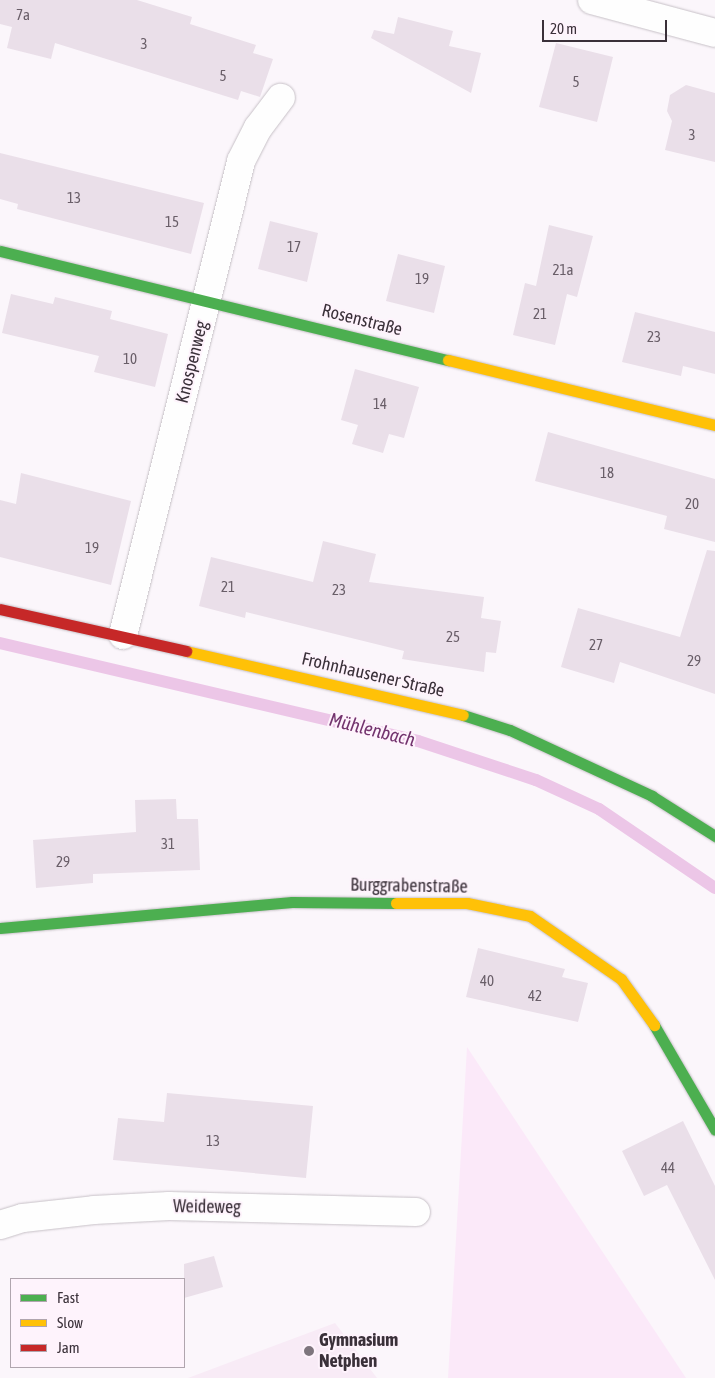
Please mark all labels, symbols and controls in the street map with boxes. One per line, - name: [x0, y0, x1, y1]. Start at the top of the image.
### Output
- house number: 7a: [16, 6, 30, 24]
- scale bar: [545, 10, 670, 42]
- text: 20 m: [550, 20, 577, 37]
- house number: 3: [140, 35, 148, 53]
- house number: 5: [219, 67, 227, 85]
- house number: 5: [572, 73, 580, 91]
- house number: 3: [688, 126, 696, 144]
- house number: 13: [67, 189, 81, 207]
- house number: 15: [165, 213, 179, 231]
- house number: 17: [287, 238, 301, 256]
- house number: 21a: [552, 261, 574, 279]
- house number: 19: [415, 270, 429, 288]
- street label: Rosenstraße: [320, 300, 404, 340]
- house number: 21: [533, 305, 547, 323]
- street label: Knospenweg: [171, 319, 213, 405]
- house number: 23: [647, 328, 661, 346]
- house number: 10: [123, 350, 137, 368]
- house number: 14: [373, 395, 387, 413]
- house number: 18: [600, 464, 614, 482]
- house number: 20: [685, 495, 699, 513]
- house number: 19: [85, 539, 99, 557]
- house number: 21: [221, 578, 235, 596]
- house number: 23: [332, 581, 346, 599]
- house number: 25: [446, 628, 460, 646]
- house number: 27: [589, 636, 603, 654]
- street label: Frohnhausener Straße: [300, 648, 446, 702]
- house number: 29: [687, 652, 701, 670]
- water label: Mühlenbach: [327, 708, 417, 752]
- house number: 31: [161, 835, 175, 853]
- house number: 29: [56, 853, 70, 871]
- street label: Burggrabenstraße: [350, 874, 468, 898]
- house number: 40: [480, 972, 494, 990]
- house number: 42: [528, 987, 542, 1005]
- house number: 13: [206, 1132, 220, 1150]
- house number: 44: [661, 1159, 675, 1177]
- street label: Weideweg: [173, 1196, 241, 1218]
- legend: [10, 1278, 185, 1368]
- text: Fast: [57, 1289, 79, 1306]
- text: Slow: [57, 1314, 83, 1331]
- place label: Gymnasium Netphen: [319, 1330, 398, 1372]
- text: Jam: [57, 1339, 80, 1356]
- marker: Gymnasium Netphen: [303, 1345, 315, 1357]

